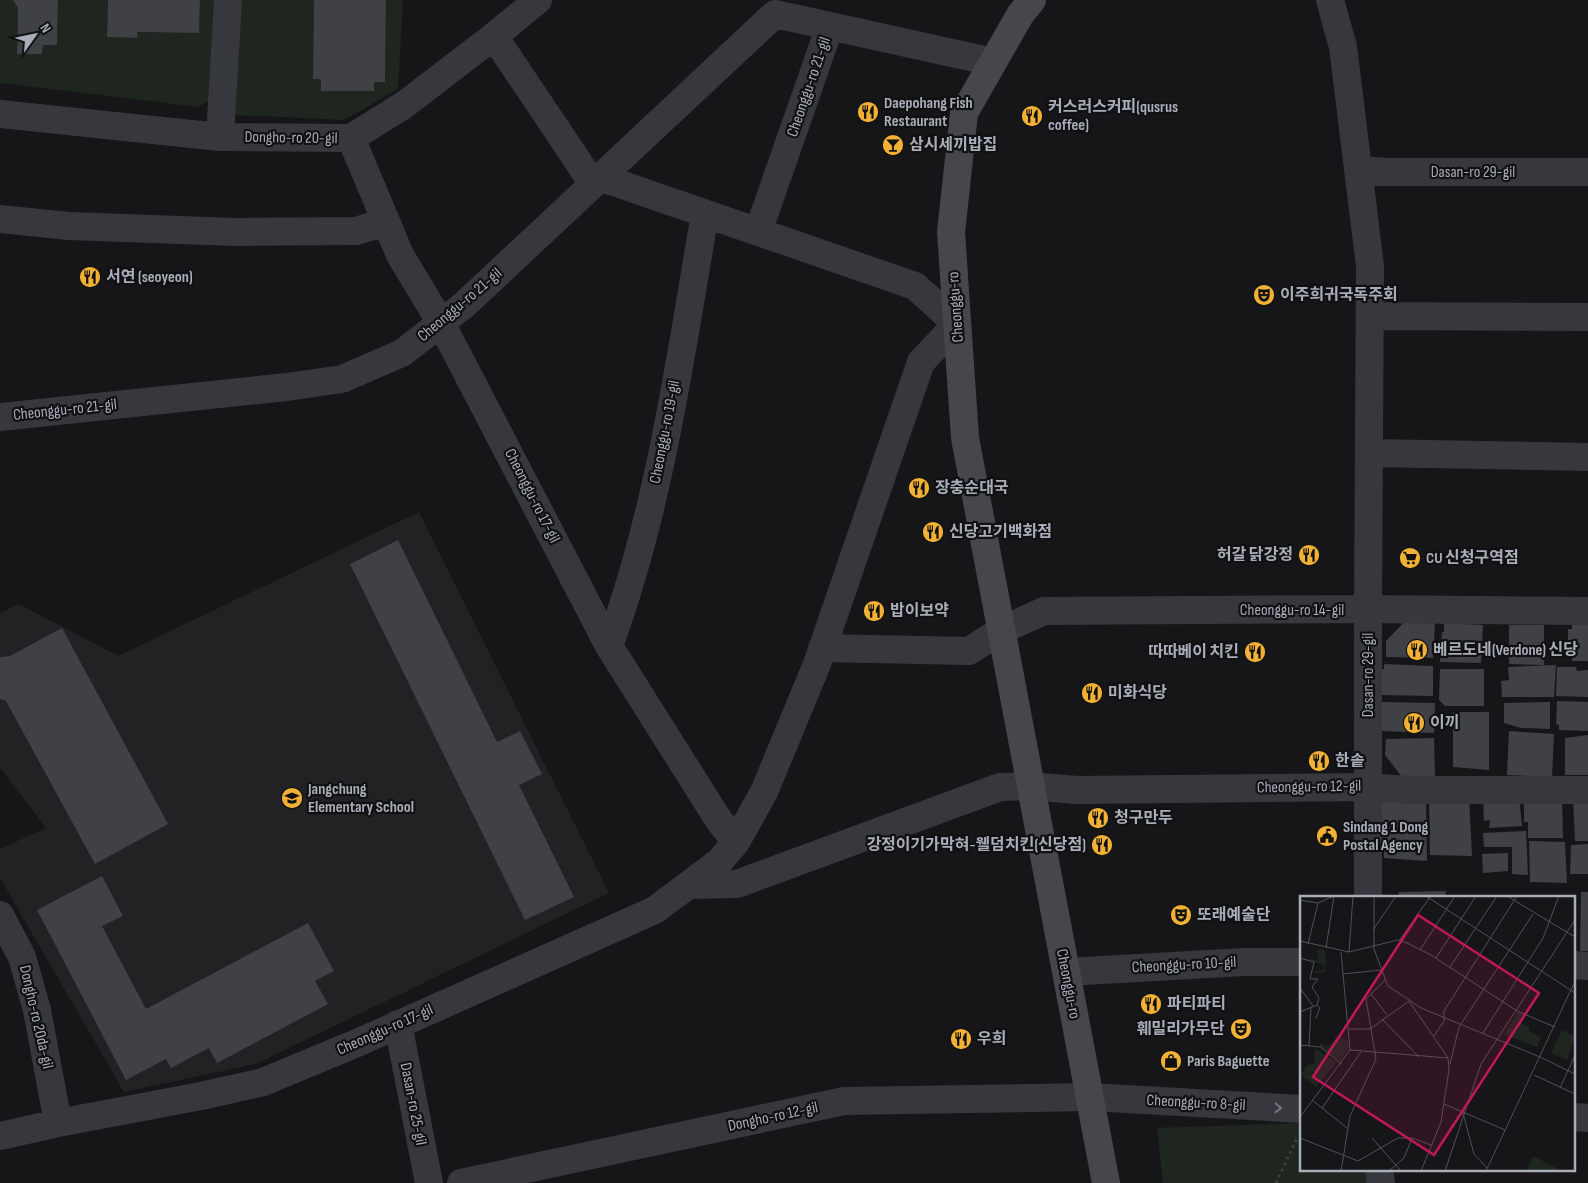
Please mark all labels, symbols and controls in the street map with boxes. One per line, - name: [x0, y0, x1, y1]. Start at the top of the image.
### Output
- north arrow: [10, 10, 60, 60]
- text: N: [36, 20, 55, 36]
- street label: Cheonggu-ro 21-gil: [783, 35, 835, 139]
- place label: Daepohang Fish Restaurant: [884, 94, 973, 131]
- place label: 커스러스커피(qusrus coffee): [1048, 98, 1178, 135]
- restaurant icon: Daepohang Fish Restaurant: [856, 100, 880, 124]
- restaurant icon: 커스러스커피(qusrus coffee): [1020, 104, 1044, 128]
- street label: Dongho-ro 20-gil: [244, 128, 338, 148]
- bar icon: 삼시세끼밥집: [881, 133, 905, 157]
- place label: 삼시세끼밥집: [909, 136, 997, 155]
- street label: Dasan-ro 29-gil: [1431, 163, 1515, 182]
- street label: Cheonggu-ro 21-gil: [414, 264, 506, 346]
- restaurant icon: 서연 (seoyeon): [78, 265, 102, 289]
- place label: 서연 (seoyeon): [106, 268, 193, 287]
- street label: Cheonggu-ro: [944, 271, 968, 343]
- theatre icon: 이주희귀국독주회: [1252, 283, 1276, 307]
- place label: 이주희귀국독주회: [1280, 286, 1398, 305]
- street label: Cheonggu-ro 19-gil: [646, 379, 684, 485]
- street label: Cheonggu-ro 21-gil: [12, 395, 118, 425]
- street label: Cheonggu-ro 17-gil: [500, 446, 564, 546]
- restaurant icon: 장충순대국: [907, 476, 931, 500]
- place label: 장충순대국: [935, 479, 1009, 498]
- restaurant icon: 신당고기백화점: [921, 520, 945, 544]
- place label: 신당고기백화점: [949, 523, 1052, 542]
- restaurant icon: 허갈 닭강정: [1297, 543, 1321, 567]
- place label: 허갈 닭강정: [1217, 546, 1293, 565]
- supermarket icon: CU 신청구역점: [1398, 546, 1422, 570]
- place label: CU 신청구역점: [1426, 549, 1519, 568]
- restaurant icon: 밥이보약: [862, 599, 886, 623]
- street label: Cheonggu-ro 14-gil: [1240, 601, 1344, 620]
- place label: 밥이보약: [890, 602, 949, 621]
- street label: Dasan-ro 29-gil: [1359, 633, 1378, 717]
- restaurant icon: 베르도네(Verdone) 신당: [1405, 638, 1429, 662]
- restaurant icon: 따따베이 치킨: [1243, 640, 1267, 664]
- place label: 베르도네(Verdone) 신당: [1433, 641, 1578, 660]
- place label: 따따베이 치킨: [1148, 643, 1239, 662]
- restaurant icon: 미화식당: [1080, 681, 1104, 705]
- place label: 미화식당: [1108, 684, 1167, 703]
- restaurant icon: 이끼: [1402, 711, 1426, 735]
- place label: 이끼: [1430, 714, 1459, 733]
- restaurant icon: 한솥: [1307, 749, 1331, 773]
- place label: 한솥: [1335, 751, 1365, 771]
- street label: Cheonggu-ro 12-gil: [1257, 777, 1361, 797]
- place label: Jangchung Elementary School: [307, 780, 414, 817]
- school or university icon: Jangchung Elementary School: [280, 786, 304, 810]
- restaurant icon: 청구만두: [1086, 806, 1110, 830]
- place label: 청구만두: [1114, 809, 1173, 828]
- place label: Sindang 1 Dong Postal Agency: [1343, 818, 1429, 855]
- public building icon: Sindang 1 Dong Postal Agency: [1315, 824, 1339, 848]
- restaurant icon: 강정이기가막혀-웰덤치킨(신당점): [1090, 833, 1114, 857]
- place label: 강정이기가막혀-웰덤치킨(신당점): [866, 836, 1086, 855]
- inset map: [1300, 896, 1576, 1170]
- theatre icon: 또래예술단: [1169, 903, 1193, 927]
- place label: 또래예술단: [1197, 906, 1271, 925]
- street label: Cheonggu-ro: [1052, 947, 1084, 1021]
- street label: Cheonggu-ro 10-gil: [1131, 953, 1237, 977]
- street label: Dongho-ro 20da-gil: [15, 963, 57, 1071]
- restaurant icon: 파티파티: [1139, 992, 1163, 1016]
- place label: 파티파티: [1167, 995, 1226, 1014]
- street label: Cheonggu-ro 17-gil: [334, 1000, 436, 1060]
- theatre icon: 훼밀리가무단: [1229, 1017, 1253, 1041]
- place label: 훼밀리가무단: [1137, 1020, 1225, 1039]
- restaurant icon: 우희: [949, 1027, 973, 1051]
- place label: 우희: [977, 1030, 1006, 1049]
- shop icon: Paris Baguette: [1159, 1049, 1183, 1073]
- place label: Paris Baguette: [1187, 1052, 1270, 1071]
- street label: Dasan-ro 25-gil: [396, 1061, 430, 1147]
- street label: Cheonggu-ro 8-gil: [1146, 1091, 1246, 1115]
- street label: Dongho-ro 12-gil: [726, 1098, 820, 1136]
- one-way arrow: [1274, 1102, 1282, 1113]

